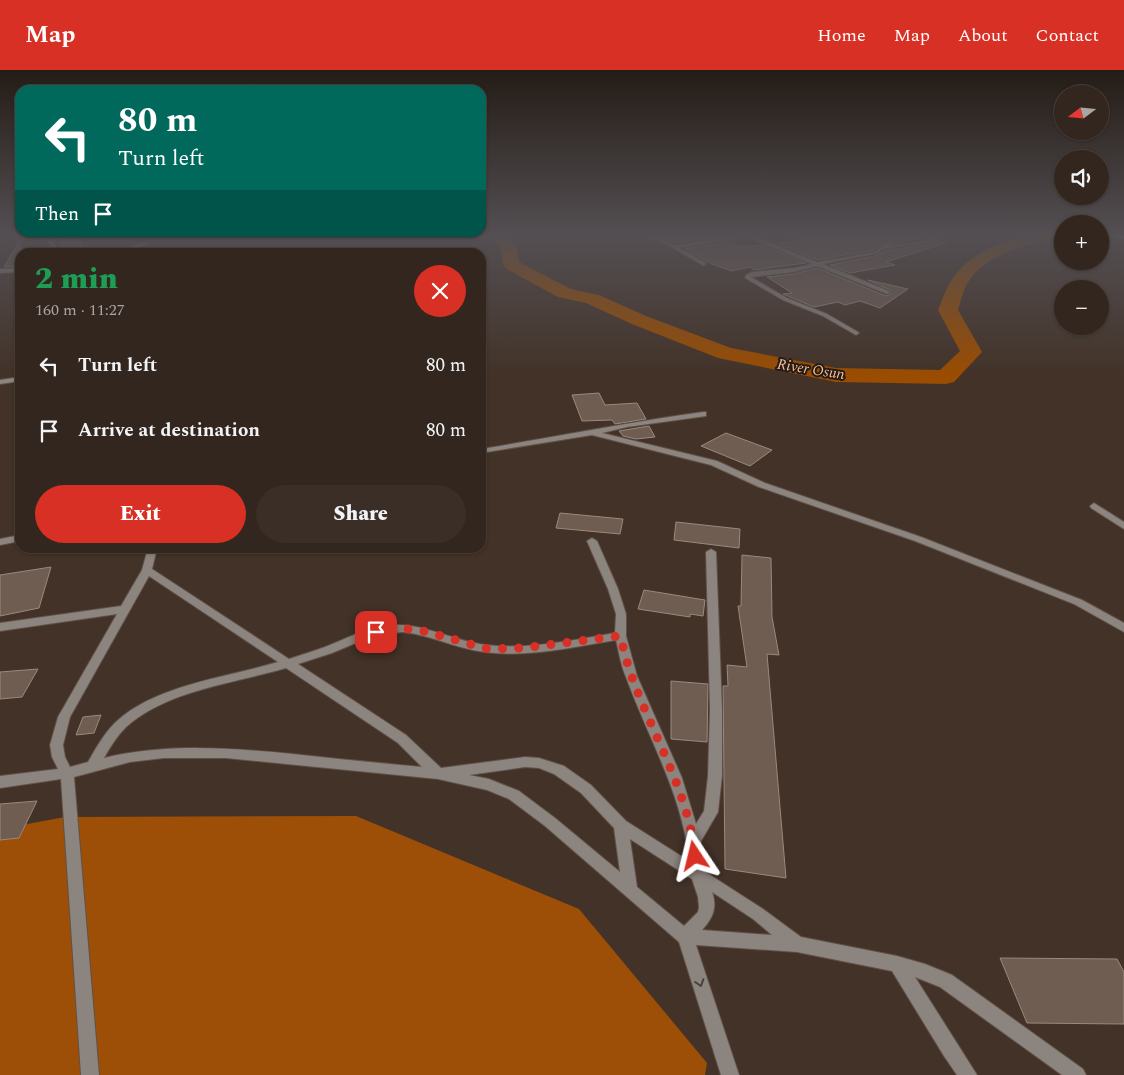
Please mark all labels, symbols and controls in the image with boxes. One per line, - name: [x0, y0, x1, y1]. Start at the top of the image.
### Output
- text: Map: [25, 17, 75, 53]
- text: Home: [817, 22, 866, 49]
- text: Map: [894, 22, 930, 49]
- text: About: [958, 22, 1008, 49]
- text: Contact: [1036, 22, 1099, 49]
- north arrow: [1054, 85, 1109, 140]
- map controls: [1054, 85, 1109, 335]
- text: 80 m: [118, 94, 198, 147]
- icon: left: [35, 105, 100, 170]
- text: Turn left: [118, 142, 204, 175]
- button: sound: [1054, 150, 1109, 205]
- text: Then: [35, 200, 79, 229]
- icon: arrive: [89, 200, 117, 228]
- button: +: [1054, 215, 1109, 270]
- text: 2 min: [35, 256, 118, 302]
- button: close: [414, 265, 466, 317]
- button: −: [1054, 280, 1109, 335]
- text: 160 m · 11:27: [35, 298, 125, 322]
- text: Turn left: [78, 351, 157, 380]
- text: 80 m: [426, 351, 466, 380]
- icon: left: [35, 352, 63, 380]
- water label: River Osun: [776, 353, 846, 386]
- text: Arrive at destination: [78, 416, 260, 445]
- text: 80 m: [426, 416, 466, 445]
- icon: arrive: [35, 417, 63, 445]
- button: Exit: [35, 485, 246, 543]
- button: Share: [256, 485, 466, 543]
- pin: [355, 611, 397, 653]
- icon: arrive: [362, 618, 390, 646]
- position arrow: [668, 829, 720, 881]
- one-way arrow: [694, 978, 704, 987]

